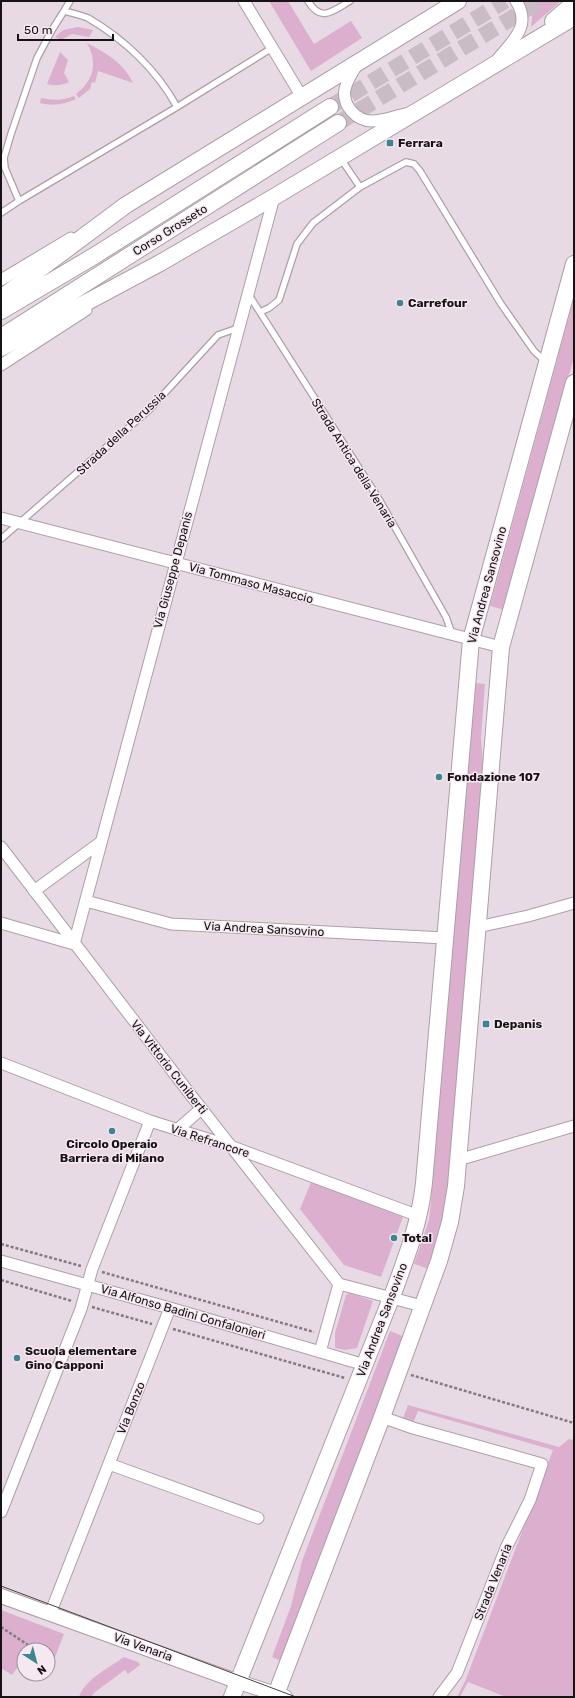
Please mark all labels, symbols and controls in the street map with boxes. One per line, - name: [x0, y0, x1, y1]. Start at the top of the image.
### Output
- scale bar: [18, 16, 113, 42]
- text: 50 m: [24, 23, 52, 37]
- place label: Ferrara: [398, 136, 443, 150]
- marker: Ferrara: [385, 138, 395, 148]
- street label: Corso Grosseto: [130, 201, 210, 259]
- place label: Carrefour: [408, 296, 468, 310]
- marker: Carrefour: [395, 298, 405, 308]
- street label: Strada della Perussia: [73, 388, 169, 478]
- street label: Strada Antica della Venaria: [308, 396, 400, 530]
- street label: Via Giuseppe Depanis: [151, 510, 195, 630]
- street label: Via Andrea Sansovino: [465, 525, 509, 645]
- street label: Via Tommaso Masaccio: [187, 560, 315, 606]
- place label: Fondazione 107: [447, 770, 540, 784]
- marker: Fondazione 107: [434, 772, 444, 782]
- street label: Via Andrea Sansovino: [203, 919, 325, 939]
- street label: Via Vittorio Cuniberti: [128, 1017, 210, 1117]
- place label: Depanis: [494, 1017, 543, 1031]
- marker: Depanis: [481, 1019, 491, 1029]
- street label: Via Refrancore: [169, 1122, 252, 1160]
- marker: Circolo Operaio Barriera di Milano: [107, 1126, 117, 1136]
- place label: Circolo Operaio Barriera di Milano: [60, 1137, 164, 1165]
- place label: Total: [402, 1231, 432, 1245]
- marker: Total: [389, 1233, 399, 1243]
- street label: Via Andrea Sansovino: [354, 1261, 410, 1379]
- street label: Via Alfonso Badini Confalonieri: [99, 1282, 267, 1342]
- place label: Scuola elementare Gino Capponi: [25, 1344, 137, 1372]
- marker: Scuola elementare Gino Capponi: [12, 1353, 22, 1363]
- street label: Via Bonzo: [114, 1380, 148, 1436]
- street label: Strada Venaria: [471, 1542, 515, 1622]
- street label: Via Venaria: [112, 1630, 174, 1664]
- north arrow: [16, 1642, 56, 1682]
- text: N: [34, 1662, 49, 1677]

